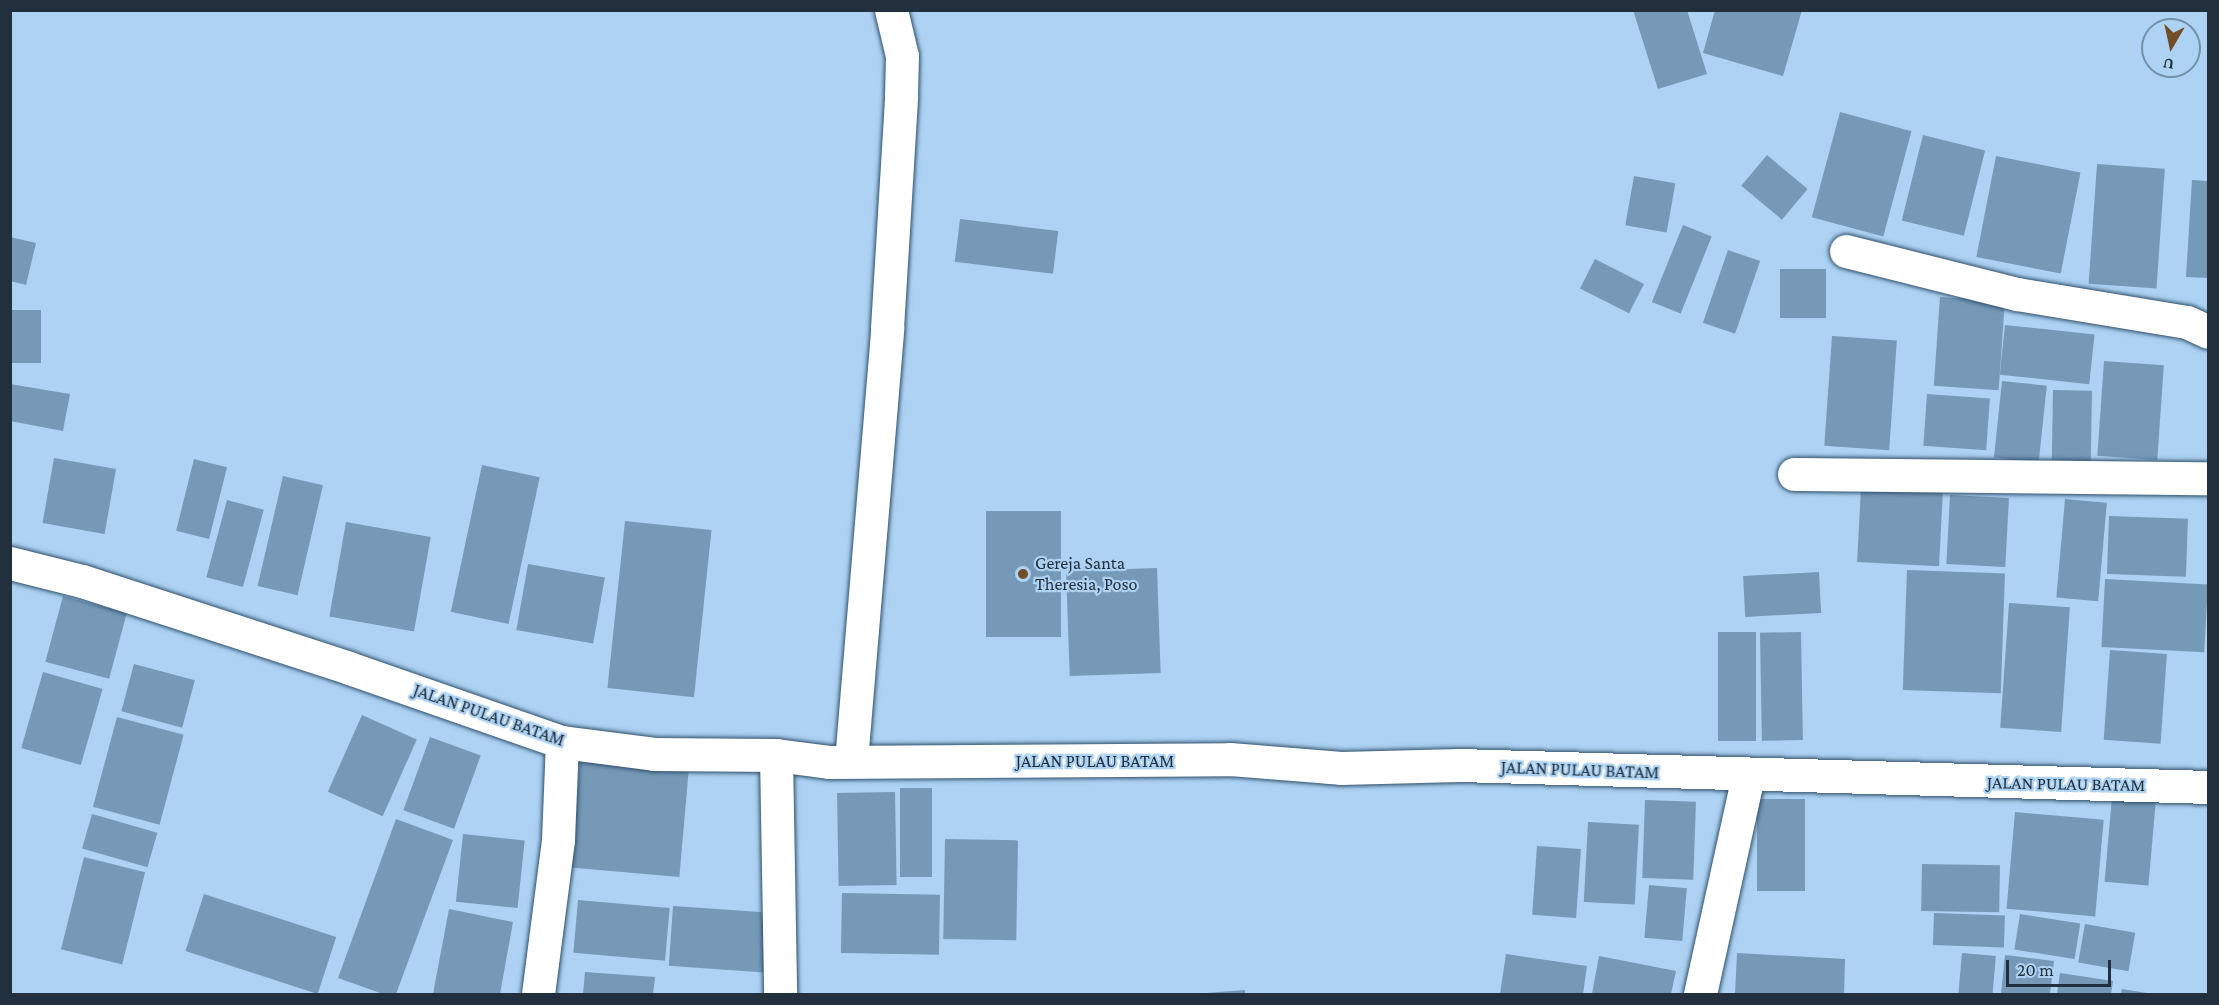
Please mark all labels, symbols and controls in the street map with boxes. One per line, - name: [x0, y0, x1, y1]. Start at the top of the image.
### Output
- north arrow: [2141, 18, 2201, 78]
- text: U: [2162, 55, 2175, 74]
- place label: Gereja Santa Theresia, Poso: [1035, 553, 1137, 596]
- marker: Gereja Santa Theresia, Poso: [1016, 567, 1030, 581]
- street label: JALAN PULAU BATAM: [411, 679, 567, 751]
- street label: JALAN PULAU BATAM: [1016, 750, 1174, 772]
- street label: JALAN PULAU BATAM: [1500, 756, 1660, 784]
- street label: JALAN PULAU BATAM: [1987, 772, 2145, 796]
- scale bar: [2009, 948, 2114, 986]
- text: 20 m: [2017, 960, 2054, 980]

